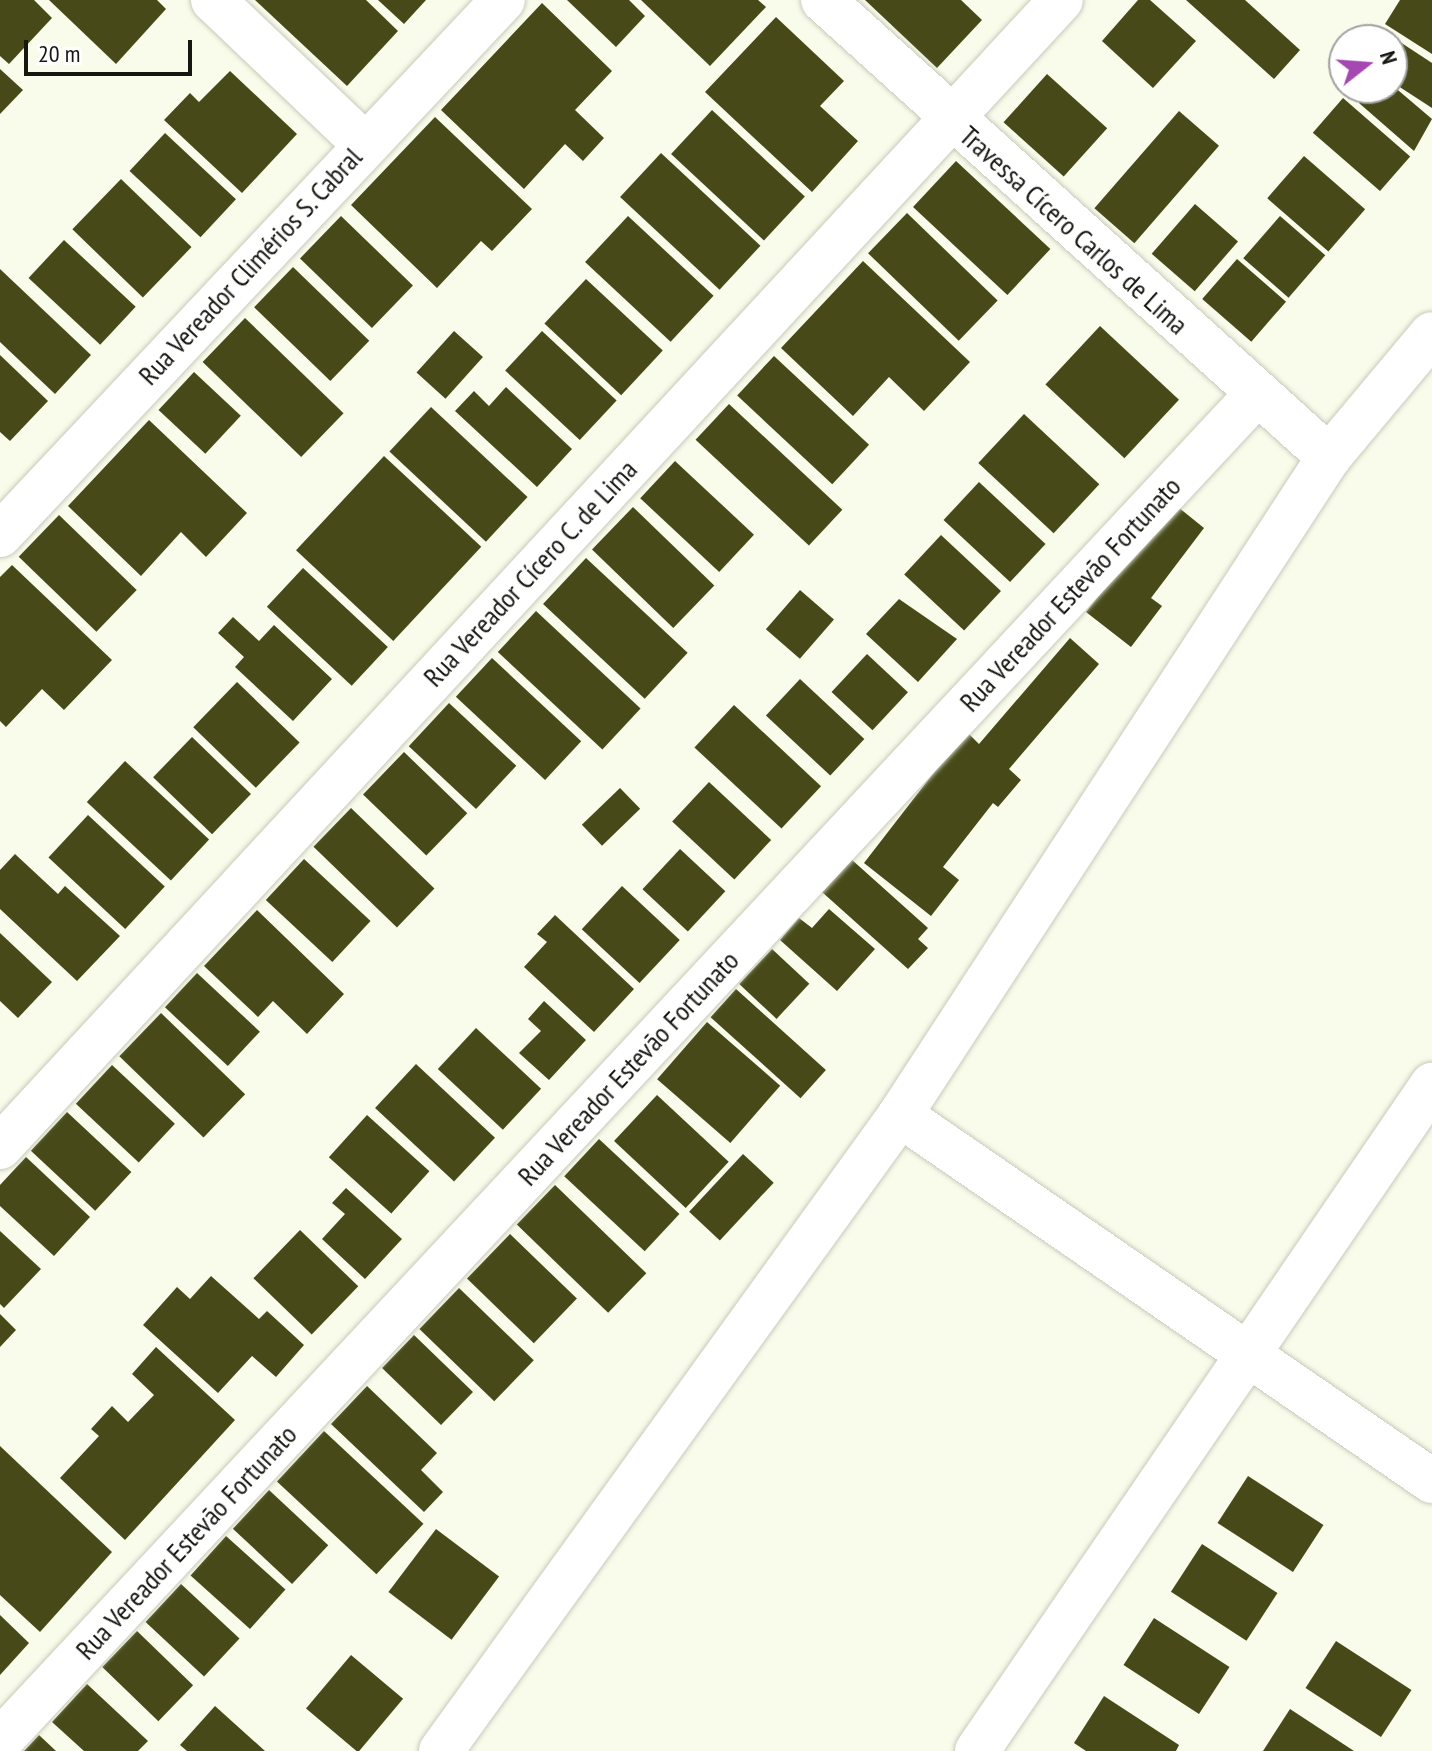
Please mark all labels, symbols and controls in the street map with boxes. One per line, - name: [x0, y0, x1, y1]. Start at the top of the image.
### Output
- scale bar: [28, 24, 196, 74]
- north arrow: [1328, 24, 1408, 104]
- text: 20 m: [38, 38, 80, 69]
- text: N: [1374, 48, 1404, 67]
- street label: Travessa Cícero Carlos de Lima: [953, 119, 1195, 341]
- street label: Rua Vereador Climérios S. Cabral: [130, 139, 370, 393]
- street label: Rua Vereador Cícero C. de Lima: [415, 452, 645, 694]
- street label: Rua Vereador Estevão Fortunato: [952, 469, 1188, 719]
- street label: Rua Vereador Estevão Fortunato: [510, 943, 746, 1193]
- street label: Rua Vereador Estevão Fortunato: [68, 1417, 304, 1667]

